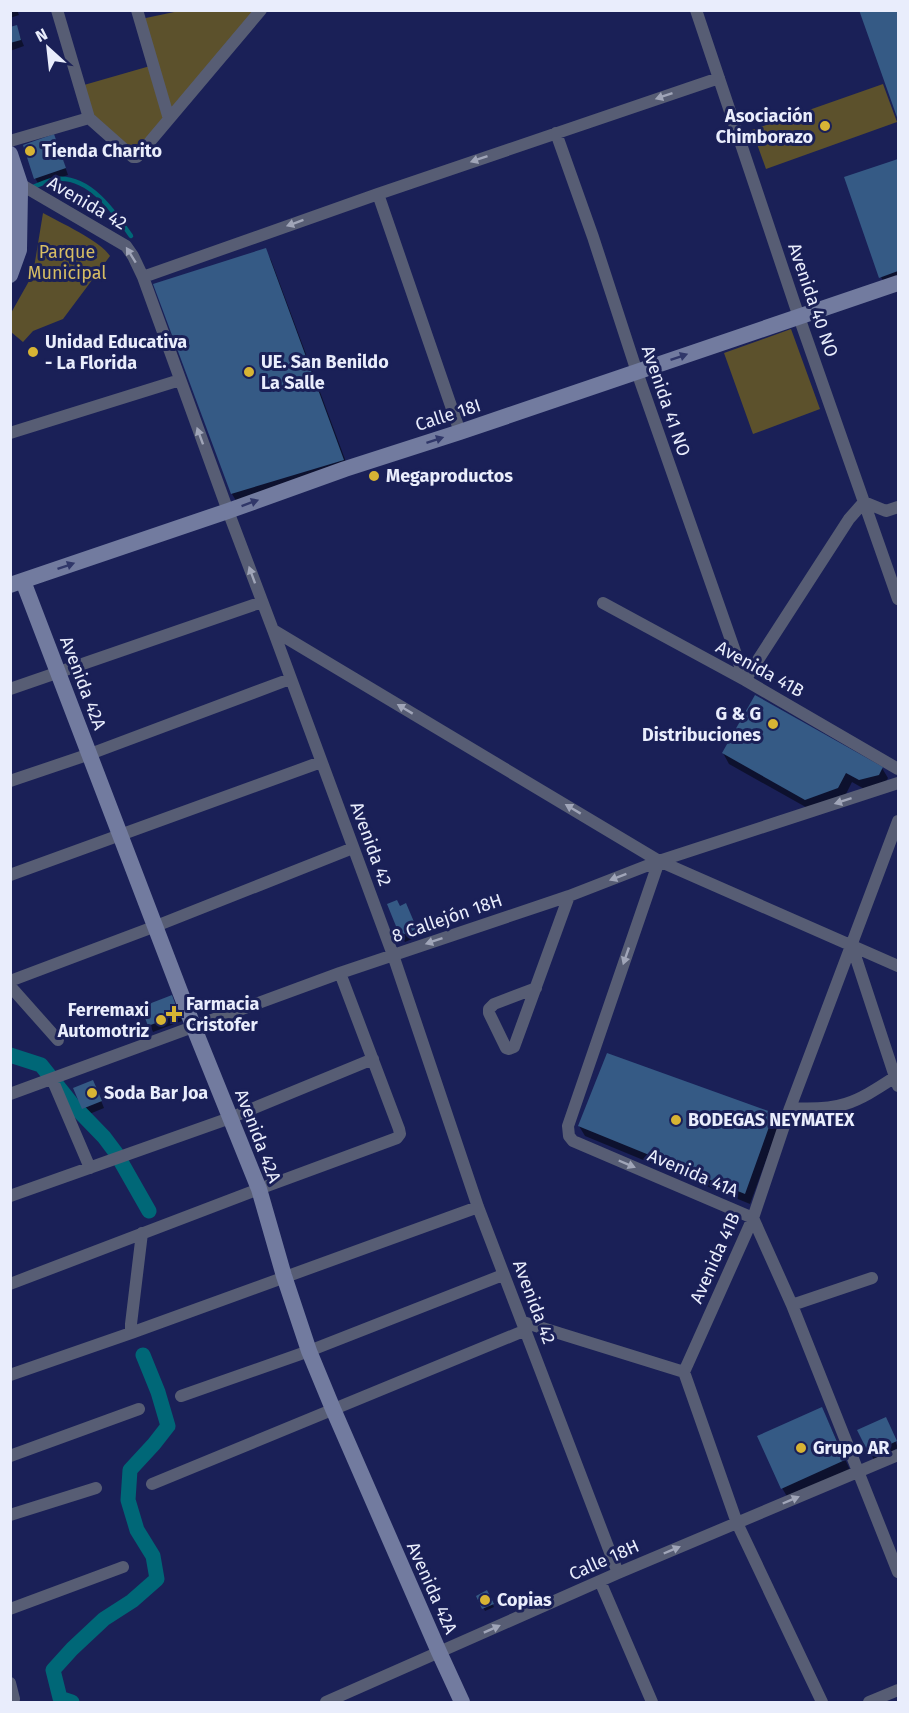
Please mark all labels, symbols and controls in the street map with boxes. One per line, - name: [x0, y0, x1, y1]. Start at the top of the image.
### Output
- north arrow: [18, 18, 78, 78]
- text: N: [32, 24, 50, 46]
- one-way arrow: [655, 92, 673, 102]
- place label: Asociación Chimborazo: [716, 105, 813, 148]
- marker: Asociación Chimborazo: [818, 119, 832, 133]
- place label: Tienda Charito: [42, 140, 162, 162]
- marker: Tienda Charito: [23, 144, 37, 158]
- one-way arrow: [470, 155, 488, 165]
- street label: Avenida 42: [43, 171, 131, 235]
- one-way arrow: [286, 219, 304, 229]
- street label: Avenida 40 NO: [783, 240, 843, 360]
- park label: Parque Municipal: [27, 241, 107, 284]
- one-way arrow: [125, 247, 137, 263]
- place label: Unidad Educativa - La Florida: [45, 331, 187, 374]
- street label: Avenida 41 NO: [637, 343, 695, 459]
- marker: Unidad Educativa - La Florida: [26, 345, 40, 359]
- place label: UE. San Benildo La Salle: [261, 351, 389, 394]
- one-way arrow: [670, 352, 688, 362]
- marker: UE. San Benildo La Salle: [242, 365, 256, 379]
- street label: Calle 18I: [412, 394, 484, 436]
- one-way arrow: [195, 427, 205, 445]
- one-way arrow: [426, 435, 444, 444]
- place label: Megaproductos: [386, 465, 513, 487]
- marker: Megaproductos: [367, 469, 381, 483]
- one-way arrow: [241, 497, 259, 507]
- one-way arrow: [57, 561, 75, 571]
- one-way arrow: [246, 566, 256, 584]
- street label: Avenida 42A: [55, 633, 111, 733]
- street label: Avenida 41B: [712, 636, 808, 702]
- place label: G & G Distribuciones: [642, 703, 761, 746]
- one-way arrow: [396, 704, 413, 714]
- marker: G & G Distribuciones: [766, 717, 780, 731]
- one-way arrow: [834, 797, 852, 807]
- street label: Avenida 42: [346, 799, 396, 889]
- one-way arrow: [565, 804, 581, 815]
- one-way arrow: [609, 872, 627, 882]
- street label: 8 Callejón 18H: [389, 889, 505, 947]
- one-way arrow: [425, 937, 443, 947]
- one-way arrow: [621, 947, 631, 965]
- place label: Farmacia Cristofer: [186, 993, 260, 1036]
- place label: Ferremaxi Automotriz: [57, 999, 149, 1042]
- marker: Farmacia Cristofer: [167, 1007, 181, 1021]
- marker: Ferremaxi Automotriz: [154, 1013, 168, 1027]
- place label: Soda Bar Joa: [104, 1082, 208, 1104]
- marker: Soda Bar Joa: [85, 1086, 99, 1100]
- street label: Avenida 42A: [230, 1086, 286, 1186]
- place label: BODEGAS NEYMATEX: [688, 1109, 855, 1131]
- marker: BODEGAS NEYMATEX: [669, 1113, 683, 1127]
- street label: Avenida 41A: [644, 1144, 742, 1202]
- one-way arrow: [618, 1159, 636, 1169]
- street label: Avenida 41B: [685, 1209, 745, 1307]
- street label: Avenida 42: [508, 1257, 560, 1347]
- place label: Grupo AR: [813, 1437, 890, 1459]
- marker: Grupo AR: [794, 1441, 808, 1455]
- one-way arrow: [782, 1495, 800, 1505]
- street label: Calle 18H: [565, 1535, 643, 1585]
- street label: Avenida 42A: [402, 1539, 462, 1638]
- one-way arrow: [664, 1545, 682, 1555]
- place label: Copias: [497, 1589, 552, 1611]
- marker: Copias: [478, 1593, 492, 1607]
- one-way arrow: [484, 1624, 501, 1633]

